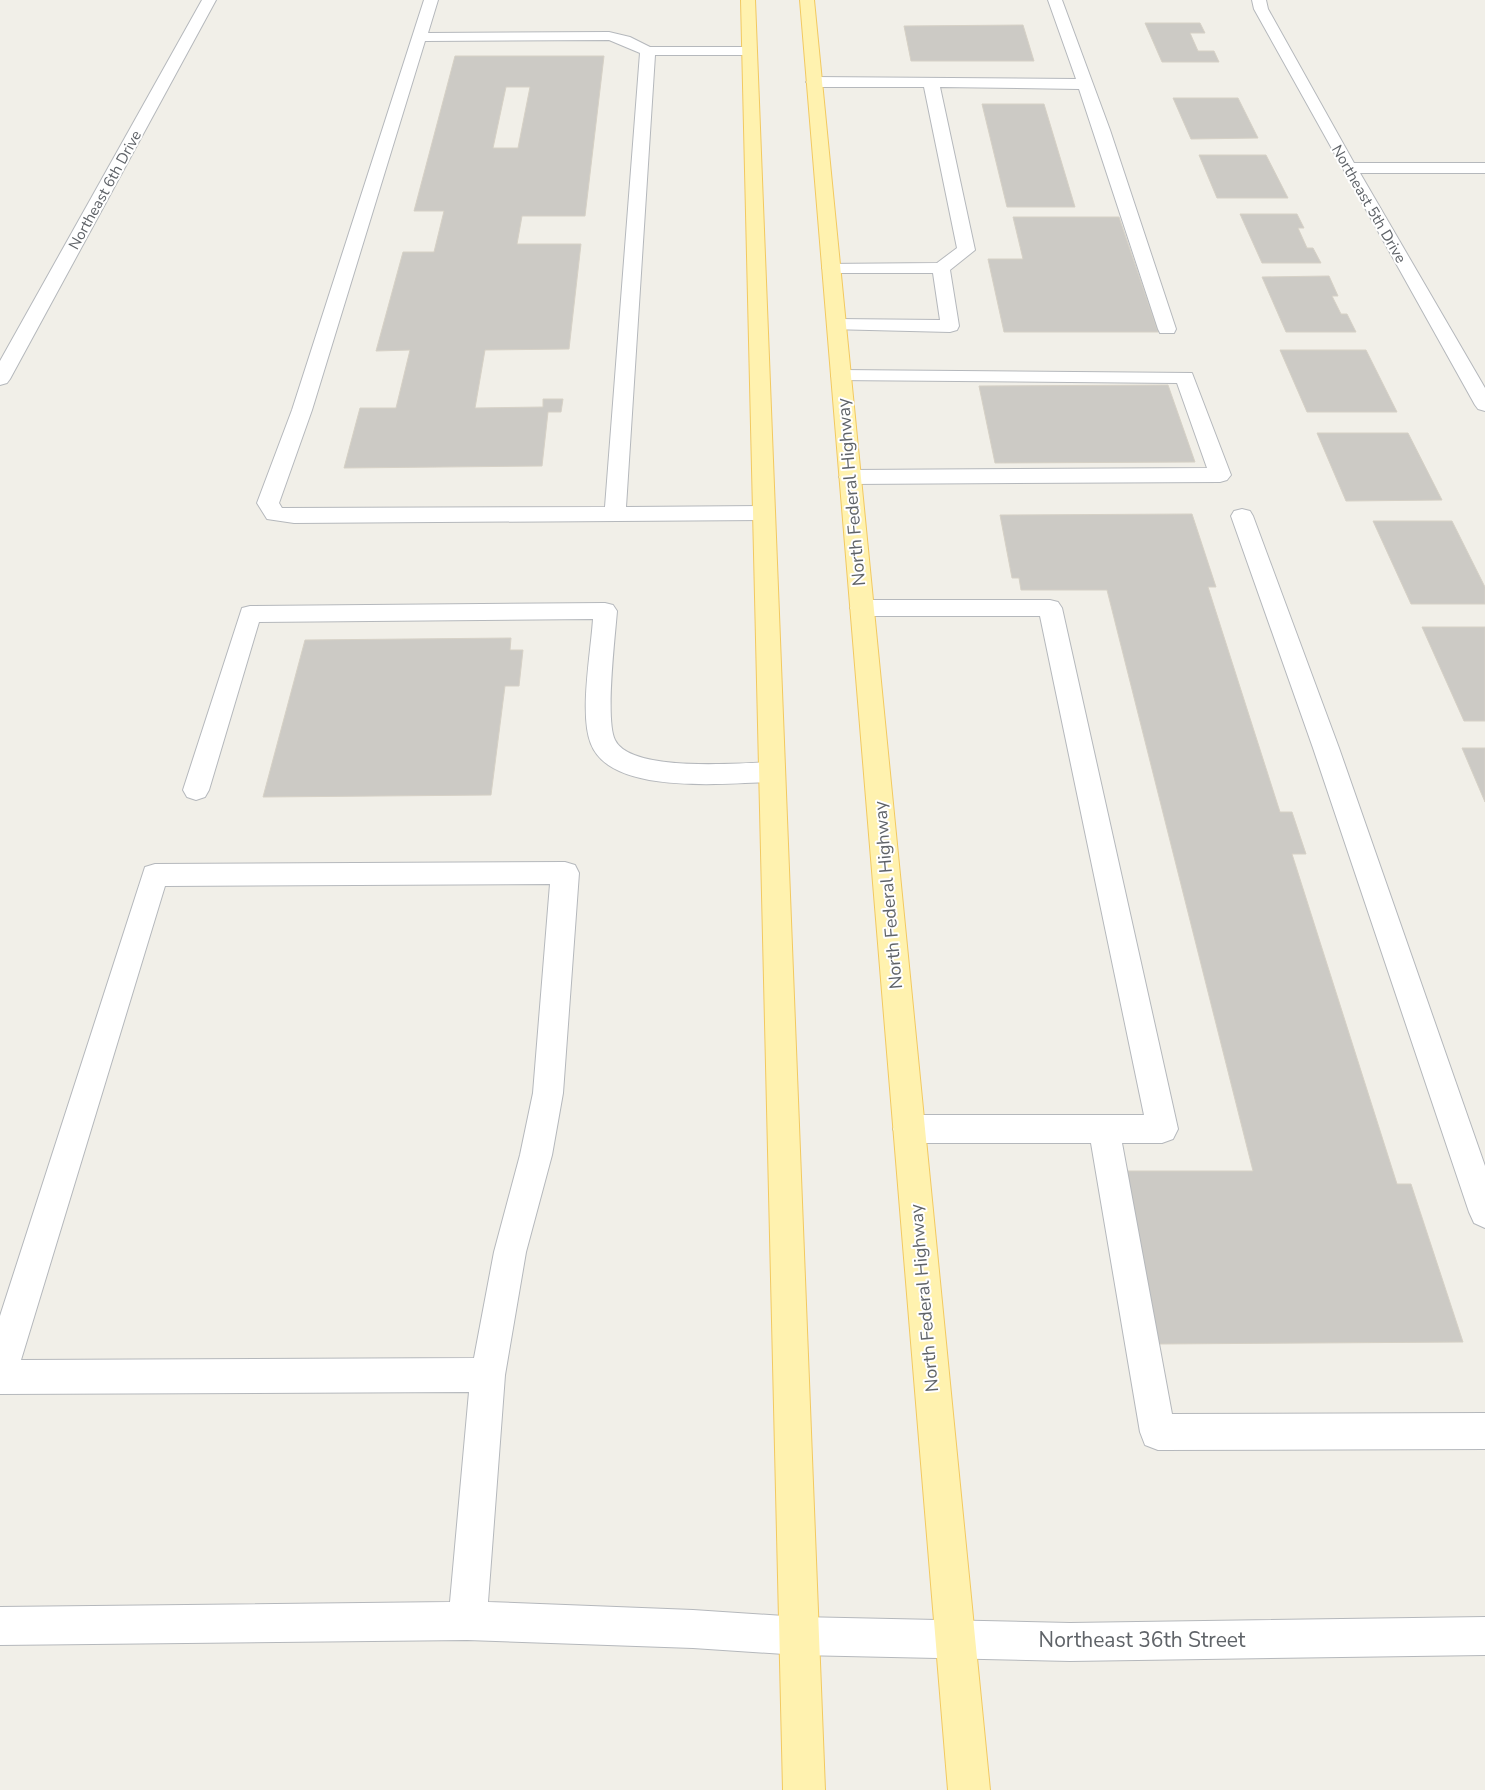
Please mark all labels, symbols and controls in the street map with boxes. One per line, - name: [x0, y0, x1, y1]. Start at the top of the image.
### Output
- street label: Northeast 6th Drive: [64, 127, 146, 253]
- street label: Northeast 5th Drive: [1327, 141, 1411, 267]
- street label: North Federal Highway: [831, 396, 871, 587]
- street label: North Federal Highway: [868, 799, 908, 990]
- street label: North Federal Highway: [904, 1202, 944, 1393]
- street label: Northeast 36th Street: [1039, 1626, 1246, 1654]

